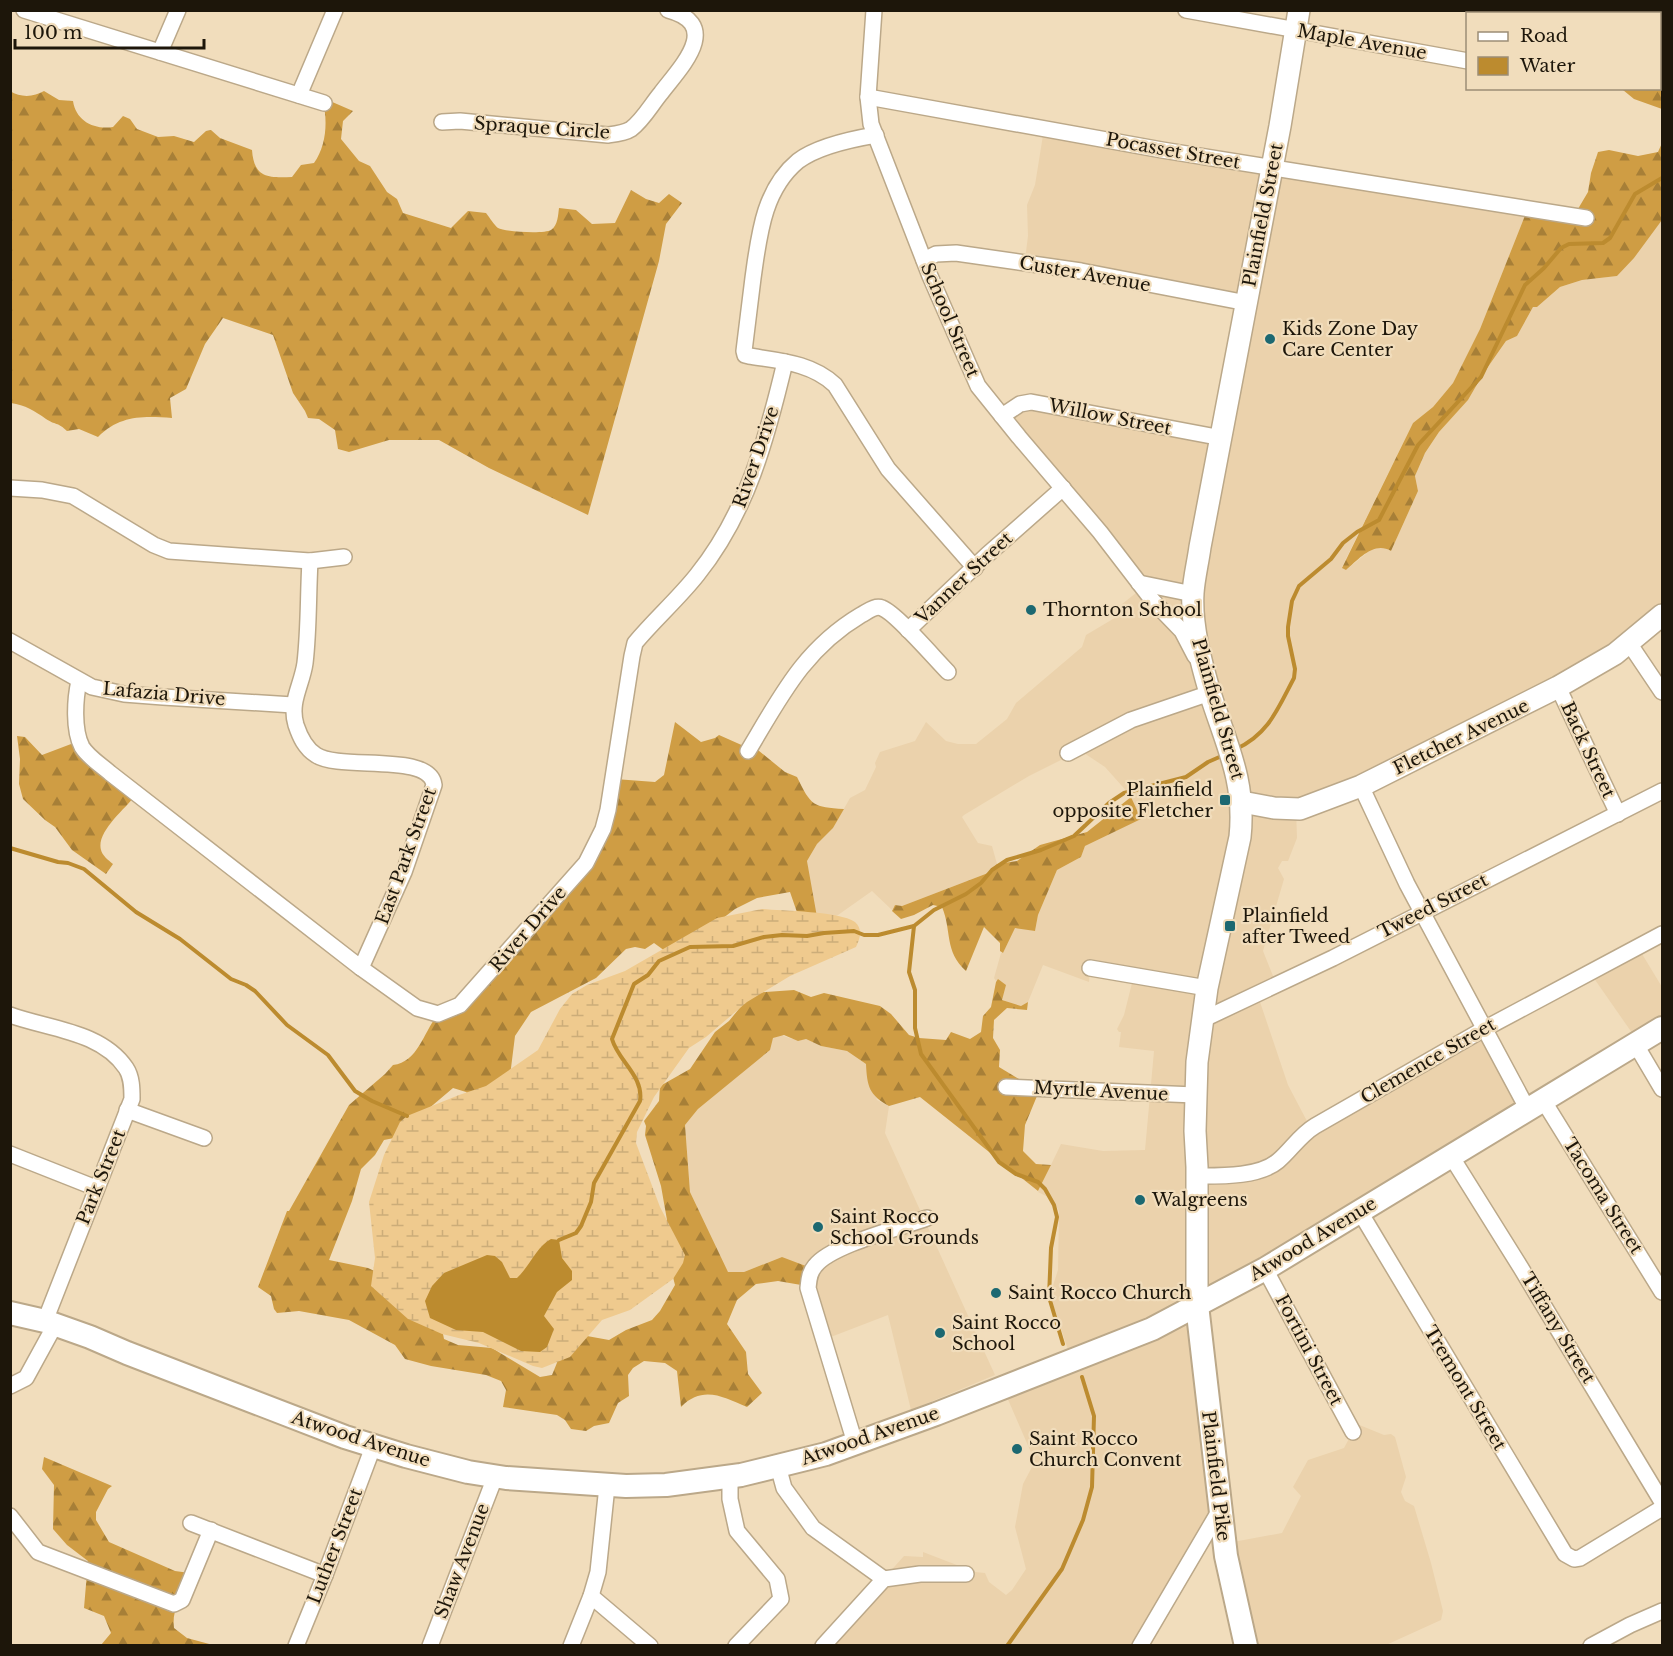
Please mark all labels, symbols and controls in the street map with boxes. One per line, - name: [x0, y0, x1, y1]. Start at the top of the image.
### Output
- scale bar: [15, 12, 204, 50]
- legend: [1466, 12, 1661, 90]
- street label: Maple Avenue: [1296, 20, 1428, 64]
- text: 100 m: [24, 22, 82, 44]
- text: Road: [1520, 25, 1568, 47]
- text: Water: [1519, 55, 1576, 77]
- street label: Spraque Circle: [473, 112, 611, 144]
- street label: Pocasset Street: [1104, 128, 1242, 174]
- street label: Plainfield Street: [1238, 141, 1288, 289]
- street label: Custer Avenue: [1018, 252, 1152, 296]
- street label: School Street: [916, 259, 984, 381]
- place label: Kids Zone Day Care Center: [1282, 318, 1419, 361]
- marker: Kids Zone Day Care Center: [1263, 332, 1277, 346]
- street label: Willow Street: [1046, 394, 1173, 440]
- street label: River Drive: [728, 403, 784, 511]
- street label: Vanner Street: [910, 527, 1017, 629]
- place label: Thornton School: [1043, 599, 1202, 621]
- marker: Thornton School: [1024, 603, 1038, 617]
- street label: Plainfield Street: [1187, 636, 1249, 782]
- street label: Lafazia Drive: [102, 678, 226, 710]
- street label: Fletcher Avenue: [1389, 695, 1533, 779]
- street label: Back Street: [1556, 698, 1620, 802]
- place label: Plainfield opposite Fletcher: [1052, 779, 1213, 822]
- street label: East Park Street: [371, 784, 441, 927]
- marker: Plainfield opposite Fletcher: [1218, 793, 1232, 807]
- street label: Tweed Street: [1374, 869, 1492, 943]
- street label: River Drive: [485, 882, 571, 976]
- place label: Plainfield after Tweed: [1242, 905, 1350, 948]
- marker: Plainfield after Tweed: [1223, 919, 1237, 933]
- street label: Clemence Street: [1357, 1013, 1499, 1109]
- street label: Myrtle Avenue: [1033, 1076, 1169, 1106]
- street label: Park Street: [72, 1126, 130, 1228]
- street label: Tacoma Street: [1559, 1134, 1648, 1258]
- place label: Walgreens: [1151, 1189, 1248, 1211]
- street label: Atwood Avenue: [1245, 1192, 1381, 1286]
- marker: Walgreens: [1133, 1193, 1147, 1207]
- place label: Saint Rocco School Grounds: [830, 1206, 979, 1249]
- marker: Saint Rocco School Grounds: [811, 1220, 825, 1234]
- street label: Tiffany Street: [1516, 1269, 1600, 1388]
- place label: Saint Rocco Church: [1008, 1282, 1191, 1304]
- marker: Saint Rocco Church: [989, 1286, 1003, 1300]
- street label: Fortini Street: [1271, 1291, 1348, 1409]
- place label: Saint Rocco School: [952, 1312, 1061, 1355]
- street label: Tremont Street: [1419, 1322, 1511, 1454]
- marker: Saint Rocco School: [933, 1326, 947, 1340]
- street label: Atwood Avenue: [797, 1402, 942, 1470]
- street label: Atwood Avenue: [288, 1406, 433, 1472]
- street label: Plainfield Pike: [1197, 1410, 1235, 1542]
- place label: Saint Rocco Church Convent: [1029, 1428, 1182, 1471]
- marker: Saint Rocco Church Convent: [1010, 1442, 1024, 1456]
- street label: Luther Street: [303, 1485, 367, 1607]
- street label: Shaw Avenue: [430, 1500, 494, 1622]

